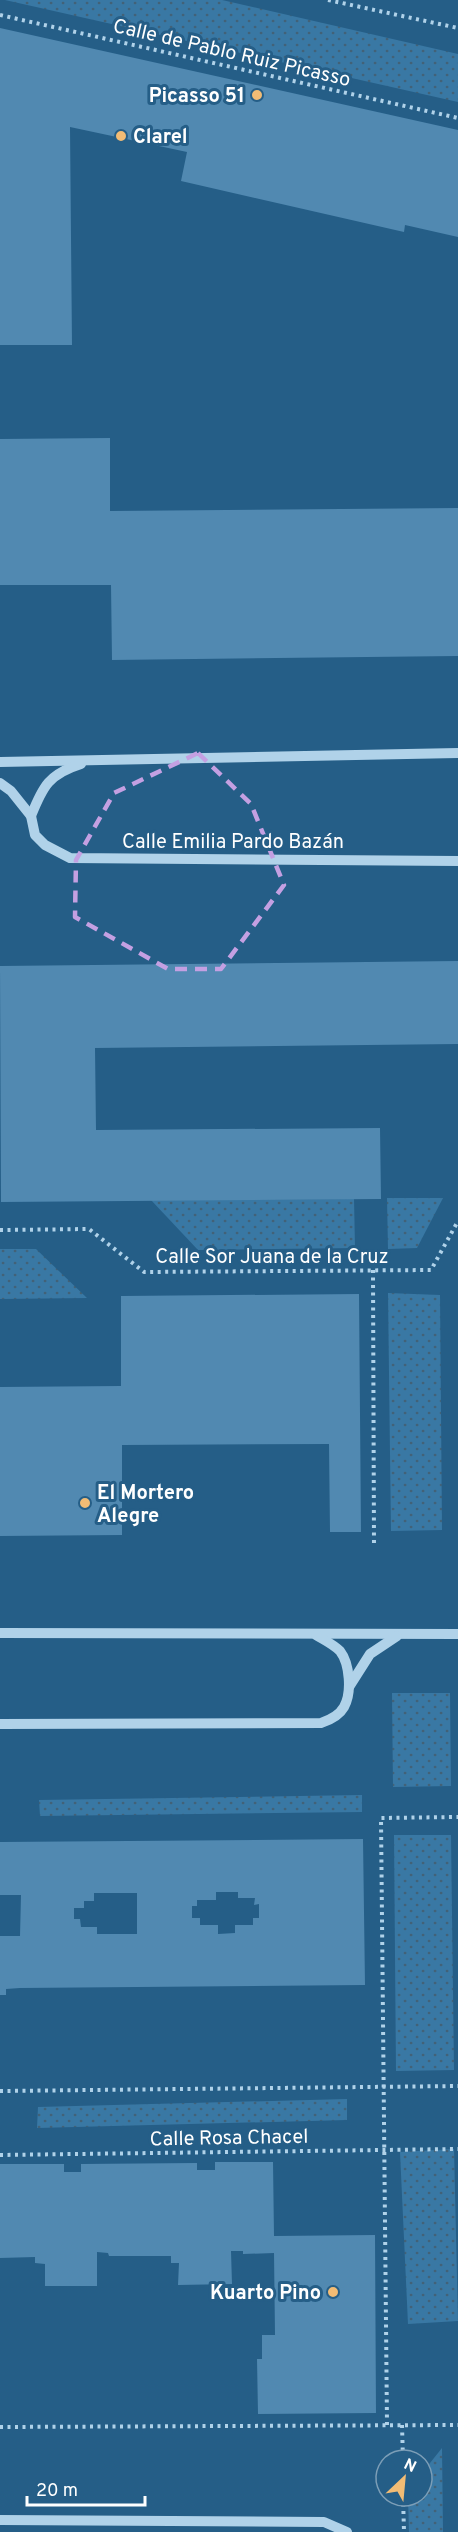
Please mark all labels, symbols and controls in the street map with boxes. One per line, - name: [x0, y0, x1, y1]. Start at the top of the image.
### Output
- street label: Calle de Pablo Ruiz Picasso: [110, 14, 353, 94]
- place label: Picasso 51: [149, 84, 245, 110]
- marker: Picasso 51: [250, 88, 264, 102]
- place label: Clarel: [133, 125, 188, 151]
- marker: Clarel: [114, 129, 128, 143]
- street label: Calle Emilia Pardo Bazán: [122, 830, 344, 856]
- street label: Calle Sor Juana de la Cruz: [155, 1245, 389, 1271]
- place label: El Mortero Alegre: [97, 1481, 194, 1530]
- marker: El Mortero Alegre: [78, 1496, 92, 1510]
- street label: Calle Rosa Chacel: [149, 2125, 309, 2153]
- place label: Kuarto Pino: [210, 2281, 321, 2307]
- marker: Kuarto Pino: [326, 2285, 340, 2299]
- north arrow: [374, 2448, 434, 2508]
- text: N: [400, 2455, 419, 2478]
- scale bar: [27, 2469, 146, 2507]
- text: 20 m: [36, 2480, 78, 2503]

